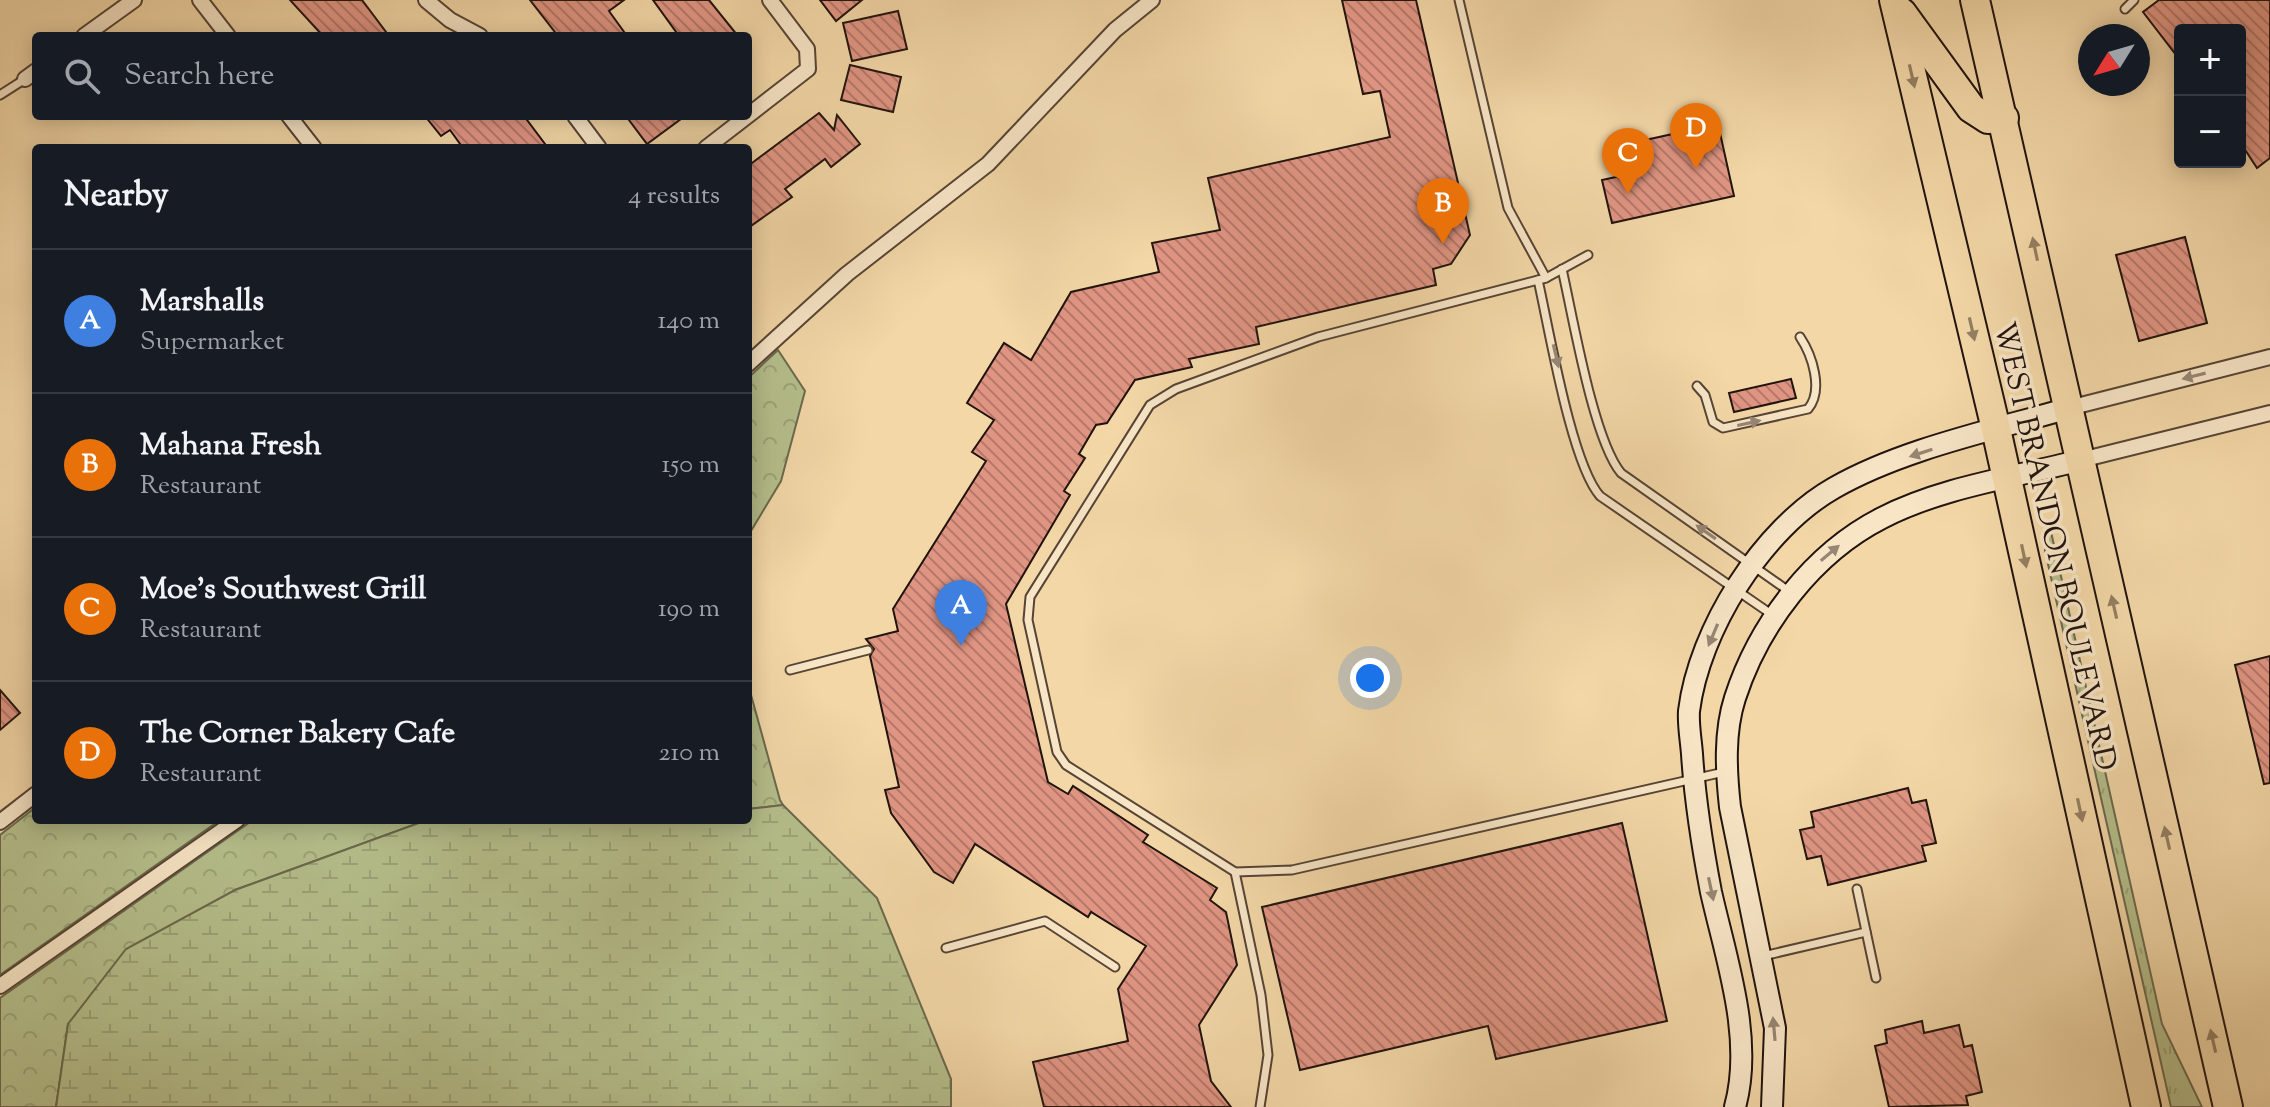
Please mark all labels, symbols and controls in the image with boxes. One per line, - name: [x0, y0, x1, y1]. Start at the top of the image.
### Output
- north arrow: [2078, 24, 2150, 96]
- map controls: [2174, 24, 2246, 168]
- button: +: [2174, 24, 2246, 96]
- search box: [32, 32, 752, 120]
- icon: search: [60, 54, 104, 98]
- text: Search here: [124, 55, 274, 98]
- one-way arrow: [1906, 64, 1919, 89]
- button: −: [2174, 96, 2246, 168]
- pin: D: [1670, 103, 1722, 169]
- pin: C: [1602, 128, 1654, 194]
- text: Nearby: [64, 172, 169, 221]
- text: 4 results: [628, 178, 720, 215]
- pin: B: [1417, 178, 1469, 244]
- one-way arrow: [2028, 237, 2041, 262]
- text: Marshalls: [140, 281, 264, 324]
- text: A: [79, 303, 101, 340]
- text: 140 m: [657, 303, 720, 340]
- one-way arrow: [1966, 317, 1979, 342]
- street label: WEST BRANDON BOULEVARD: [1981, 318, 2126, 775]
- text: Supermarket: [140, 324, 284, 361]
- one-way arrow: [1550, 343, 1563, 368]
- one-way arrow: [2182, 370, 2207, 382]
- one-way arrow: [1736, 416, 1761, 429]
- text: Mahana Fresh: [140, 425, 322, 468]
- text: B: [82, 447, 98, 484]
- text: 150 m: [661, 447, 720, 484]
- one-way arrow: [1909, 447, 1933, 459]
- text: Restaurant: [140, 468, 261, 505]
- one-way arrow: [1695, 525, 1716, 540]
- one-way arrow: [2018, 544, 2031, 569]
- one-way arrow: [1820, 545, 1840, 562]
- text: Moe's Southwest Grill: [140, 569, 426, 612]
- pin: A: [935, 580, 987, 646]
- text: C: [80, 591, 100, 628]
- text: 190 m: [658, 591, 720, 628]
- one-way arrow: [2107, 594, 2120, 619]
- text: Restaurant: [140, 612, 261, 649]
- one-way arrow: [1706, 623, 1719, 647]
- your location: [1350, 658, 1390, 698]
- text: The Corner Bakery Cafe: [140, 713, 455, 756]
- text: D: [80, 735, 100, 772]
- text: 210 m: [658, 735, 720, 772]
- text: Restaurant: [140, 756, 261, 793]
- one-way arrow: [2074, 797, 2087, 822]
- one-way arrow: [2160, 825, 2173, 850]
- one-way arrow: [1705, 877, 1718, 902]
- one-way arrow: [1768, 1016, 1781, 1041]
- one-way arrow: [2206, 1028, 2219, 1053]

